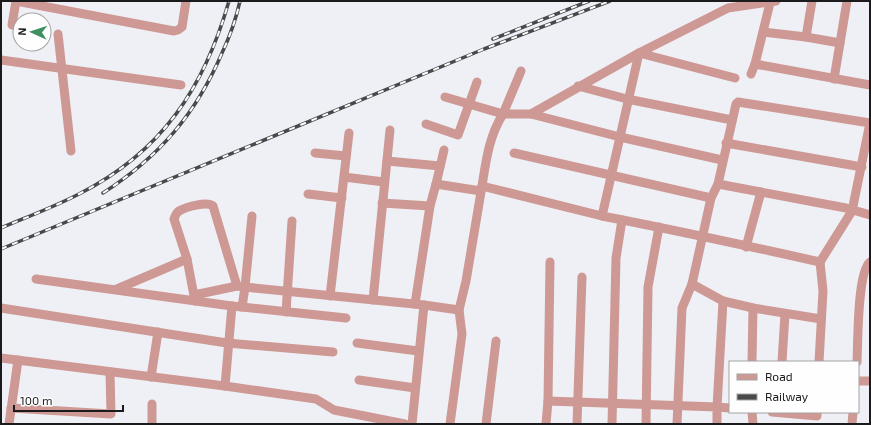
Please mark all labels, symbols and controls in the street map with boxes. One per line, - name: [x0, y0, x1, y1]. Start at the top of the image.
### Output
- north arrow: [12, 12, 52, 52]
- text: N: [15, 27, 28, 36]
- legend: [729, 361, 859, 413]
- text: Road: [765, 369, 793, 383]
- scale bar: [14, 387, 123, 413]
- text: Railway: [765, 389, 809, 403]
- text: 100 m: [20, 393, 52, 407]

